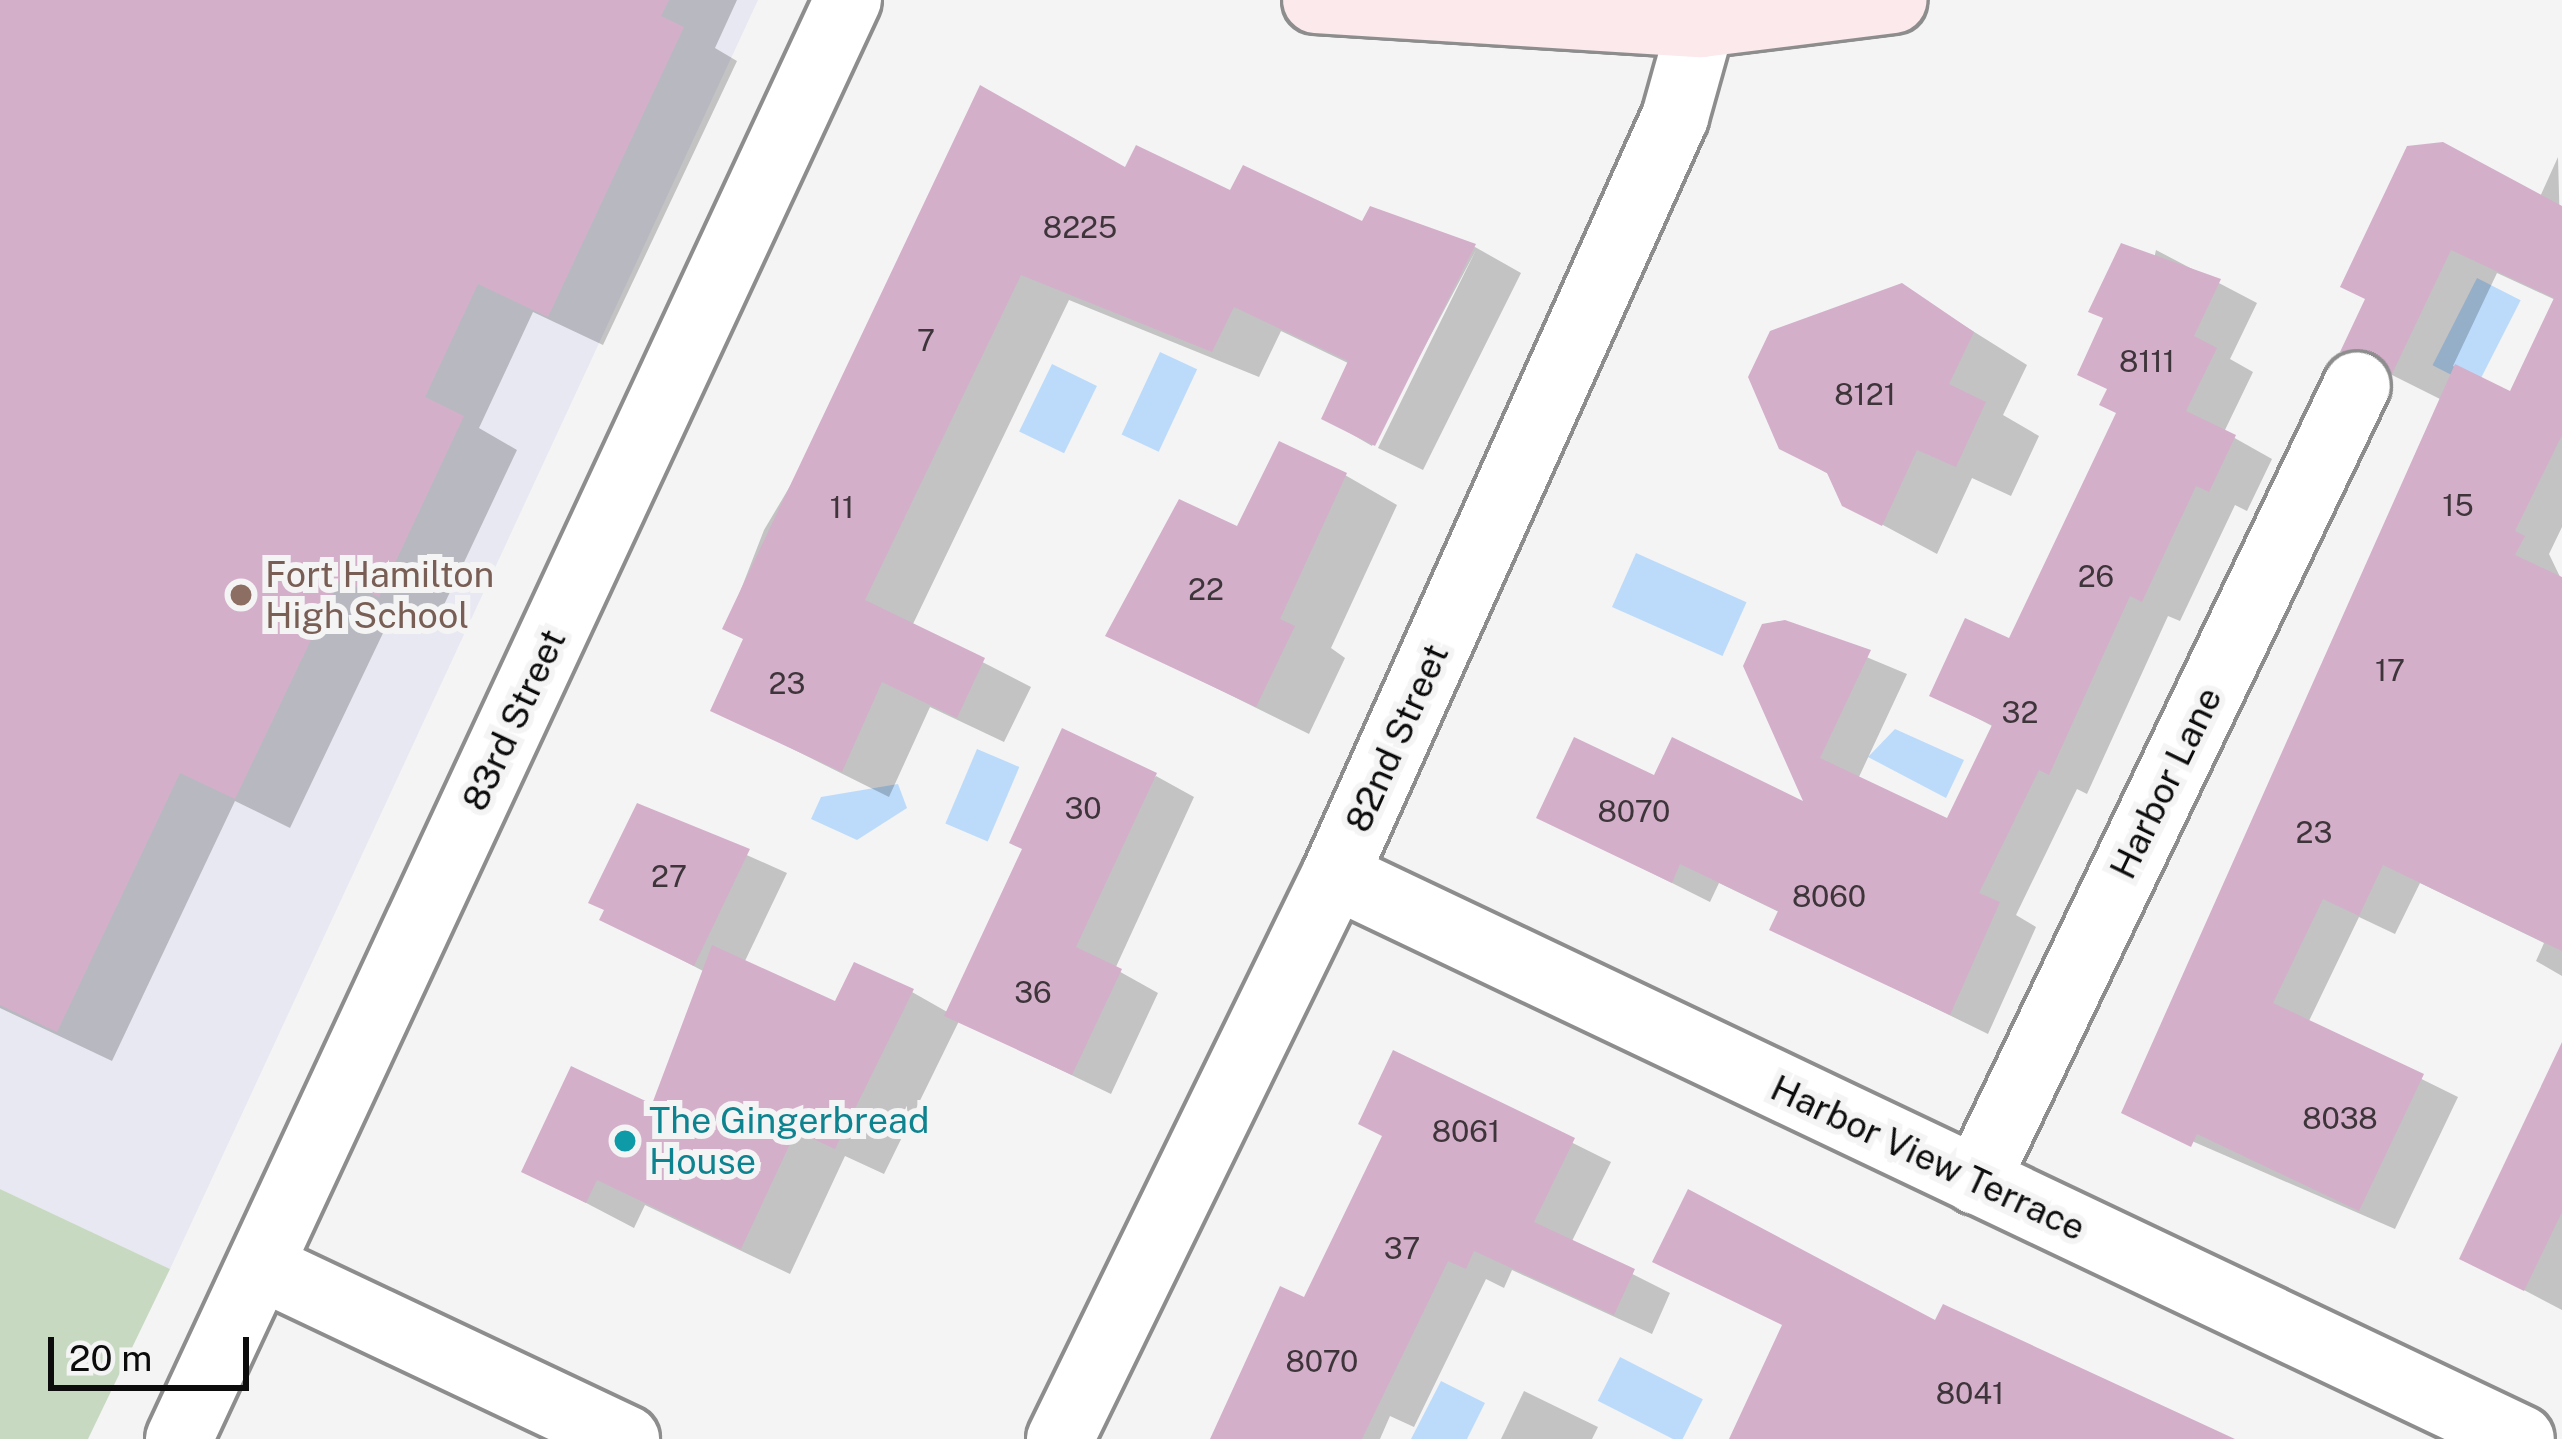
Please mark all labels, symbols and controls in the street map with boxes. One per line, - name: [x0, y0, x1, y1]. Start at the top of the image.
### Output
- house number: 8225: [1043, 209, 1117, 245]
- house number: 7: [917, 322, 935, 358]
- house number: 8111: [2119, 343, 2175, 379]
- house number: 8121: [1834, 376, 1896, 412]
- house number: 15: [2442, 487, 2474, 523]
- house number: 11: [830, 489, 854, 525]
- place label: Fort Hamilton High School: [265, 552, 494, 637]
- house number: 26: [2078, 558, 2114, 594]
- house number: 22: [1188, 571, 1224, 607]
- marker: Fort Hamilton High School: [228, 582, 254, 608]
- street label: 83rd Street: [453, 623, 575, 817]
- street label: 82nd Street: [1336, 637, 1458, 839]
- house number: 17: [2375, 652, 2405, 688]
- house number: 23: [769, 665, 805, 701]
- street label: Harbor Lane: [2101, 680, 2231, 886]
- house number: 32: [2002, 694, 2038, 730]
- house number: 30: [1064, 790, 1102, 826]
- house number: 8070: [1598, 793, 1670, 829]
- house number: 23: [2296, 814, 2332, 850]
- house number: 27: [651, 858, 687, 894]
- house number: 8060: [1792, 878, 1866, 914]
- house number: 36: [1014, 974, 1052, 1010]
- street label: Harbor View Terrace: [1764, 1066, 2092, 1250]
- place label: The Gingerbread House: [649, 1098, 930, 1183]
- house number: 8038: [2302, 1100, 2378, 1136]
- house number: 8061: [1432, 1113, 1500, 1149]
- marker: The Gingerbread House: [612, 1128, 638, 1154]
- house number: 37: [1384, 1230, 1420, 1266]
- scale bar: [54, 1313, 255, 1387]
- text: 20 m: [69, 1337, 152, 1379]
- house number: 8070: [1286, 1343, 1358, 1379]
- house number: 8041: [1936, 1375, 2004, 1411]

